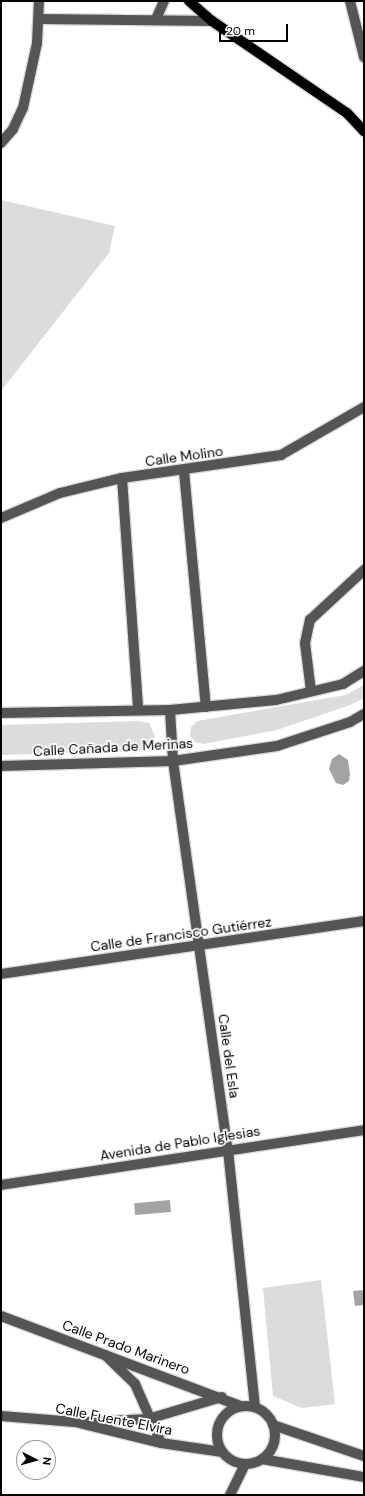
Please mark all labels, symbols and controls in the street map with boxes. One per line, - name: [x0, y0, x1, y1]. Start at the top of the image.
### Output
- scale bar: [221, 16, 290, 42]
- text: 20 m: [226, 23, 255, 39]
- street label: Calle Molino: [144, 442, 224, 470]
- street label: Calle Cañada de Merinas: [32, 734, 194, 760]
- street label: Calle de Francisco Gutiérrez: [89, 913, 273, 955]
- street label: Calle del Esla: [215, 1013, 243, 1099]
- street label: Avenida de Pablo Iglesias: [99, 1122, 261, 1164]
- street label: Calle Prado Marinero: [60, 1316, 192, 1378]
- street label: Calle Fuente Elvira: [54, 1399, 174, 1439]
- north arrow: [16, 1440, 56, 1480]
- text: N: [40, 1456, 54, 1466]

